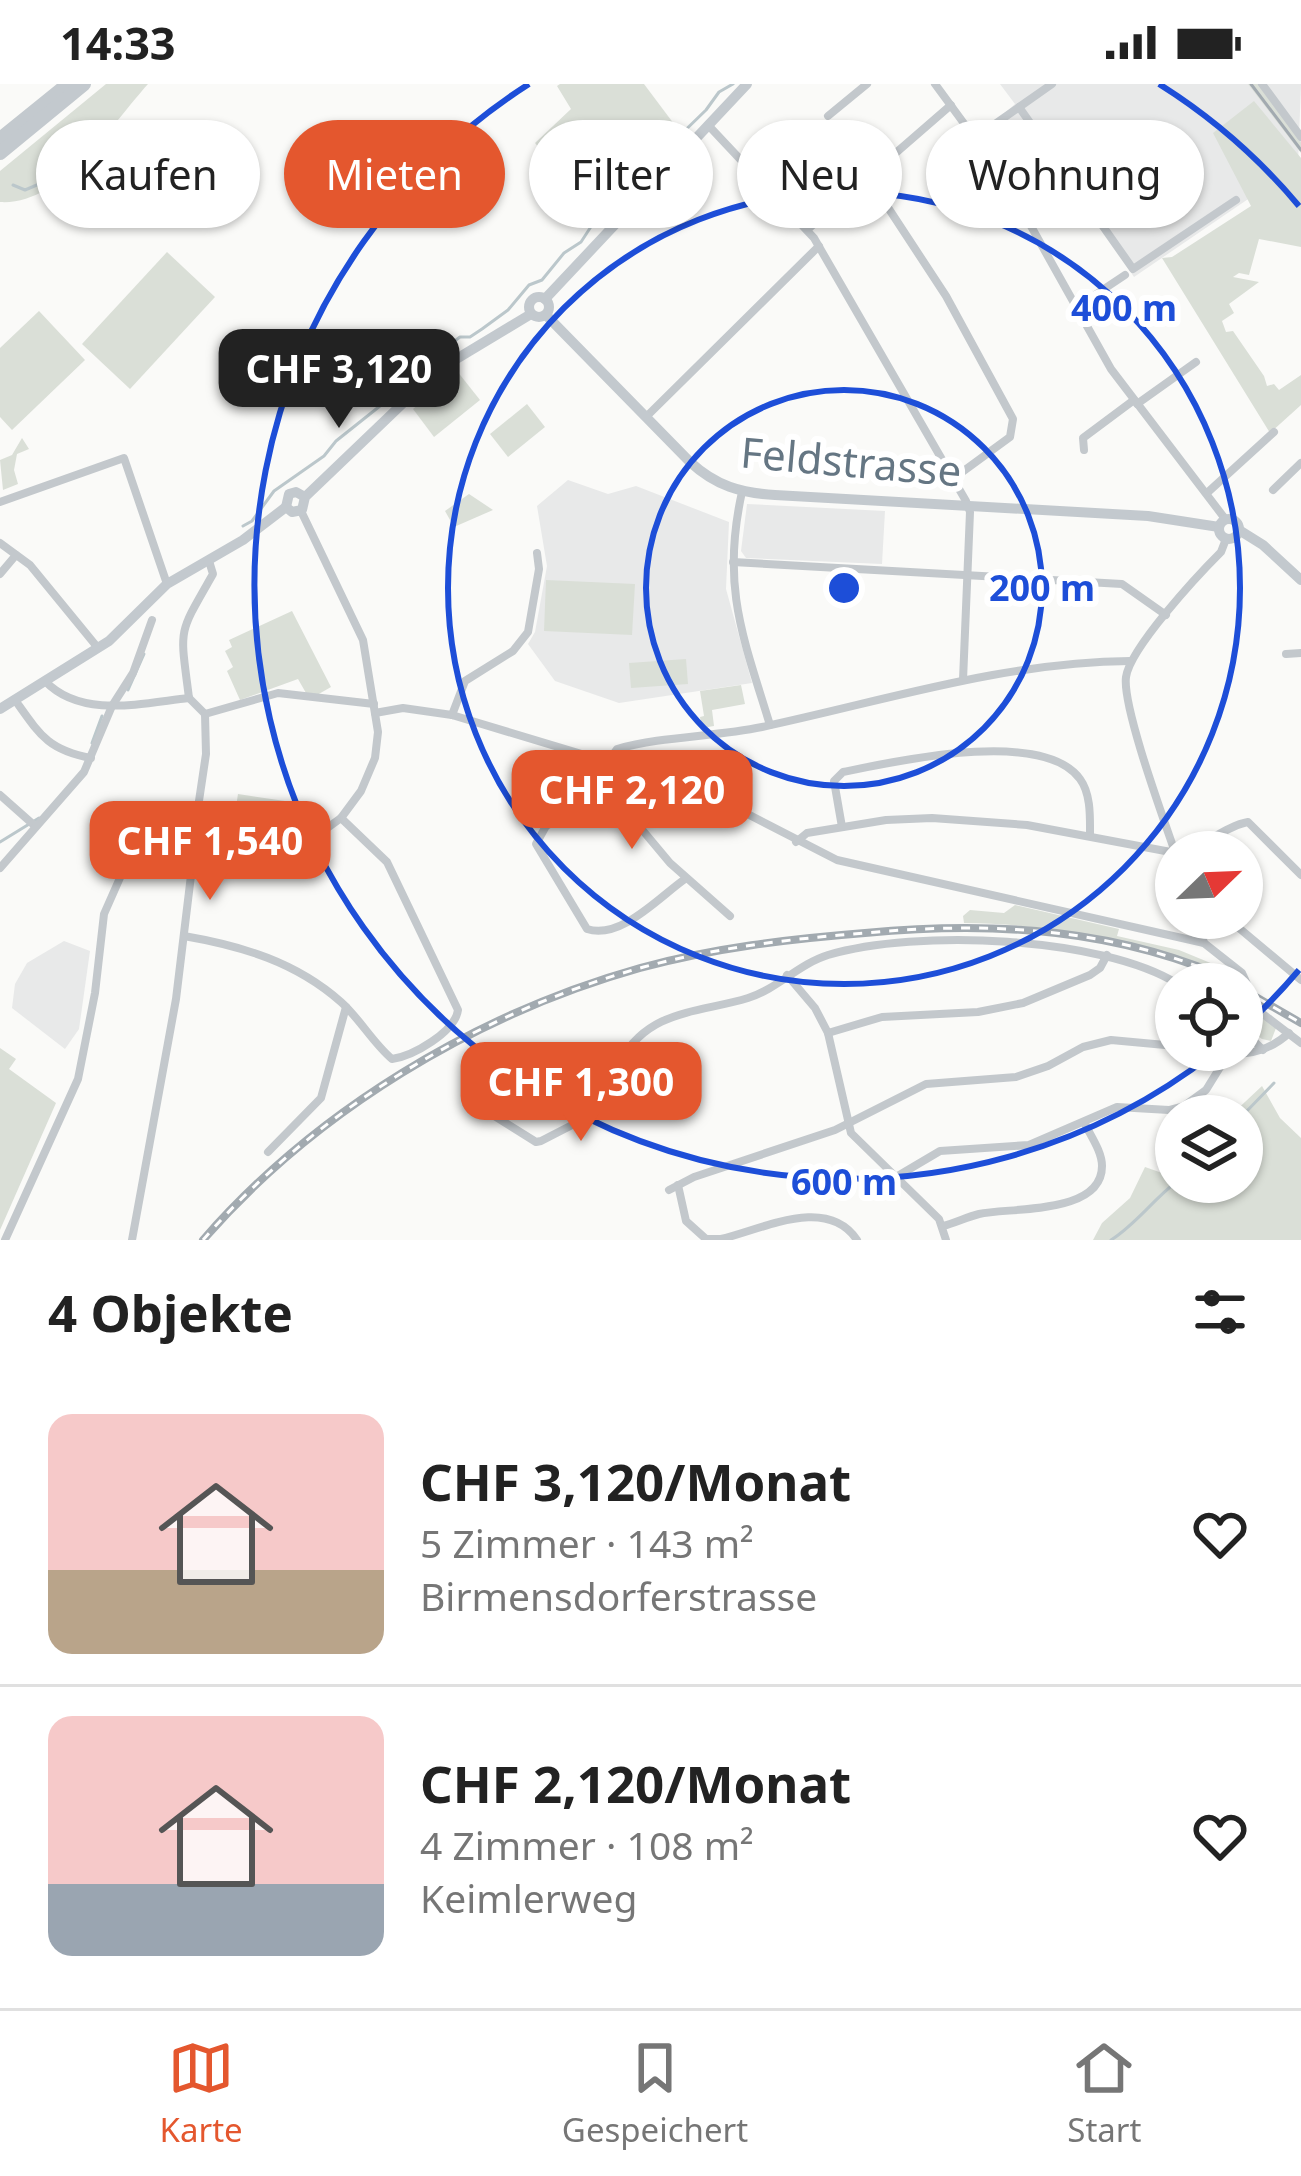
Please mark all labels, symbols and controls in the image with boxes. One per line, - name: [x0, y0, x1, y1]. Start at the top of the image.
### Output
- text: 14:33: [60, 12, 176, 73]
- chip: Kaufen: [36, 120, 260, 228]
- chip: Mieten: [284, 120, 505, 228]
- chip: Filter: [529, 120, 713, 228]
- chip: Neu: [737, 120, 902, 228]
- chip: Wohnung: [926, 120, 1204, 228]
- text: 400 m: [1071, 283, 1177, 332]
- pin: CHF 3,120: [202, 329, 476, 431]
- text: CHF 3,120: [246, 341, 432, 394]
- street label: Feldstrasse: [738, 422, 964, 499]
- text: 200 m: [989, 563, 1095, 612]
- centre of rings: [823, 567, 865, 609]
- pin: CHF 2,120: [495, 750, 769, 852]
- text: CHF 2,120: [539, 762, 725, 815]
- pin: CHF 1,540: [73, 801, 347, 903]
- text: CHF 1,540: [117, 813, 303, 866]
- north arrow: [1155, 831, 1263, 939]
- map controls: [1155, 831, 1263, 1203]
- button: locate: [1155, 963, 1263, 1071]
- pin: CHF 1,300: [444, 1042, 718, 1144]
- text: CHF 1,300: [488, 1054, 674, 1107]
- button: layers: [1155, 1095, 1263, 1203]
- text: 600 m: [791, 1157, 897, 1206]
- text: 4 Objekte: [48, 1277, 293, 1347]
- icon: filters: [1187, 1279, 1253, 1345]
- text: CHF 3,120/Monat: [420, 1446, 851, 1516]
- icon: home: [144, 1462, 288, 1606]
- icon: heart: [1187, 1501, 1253, 1567]
- text: 5 Zimmer · 143 m²: [420, 1516, 754, 1569]
- text: Birmensdorferstrasse: [420, 1569, 817, 1622]
- text: CHF 2,120/Monat: [420, 1748, 851, 1818]
- icon: home: [144, 1764, 288, 1908]
- icon: heart: [1187, 1803, 1253, 1869]
- text: 4 Zimmer · 108 m²: [420, 1818, 754, 1871]
- text: Keimlerweg: [420, 1871, 637, 1924]
- tab: Karte: [160, 2035, 243, 2152]
- tab: Gespeichert: [562, 2035, 748, 2152]
- tab: Start: [1067, 2035, 1141, 2152]

